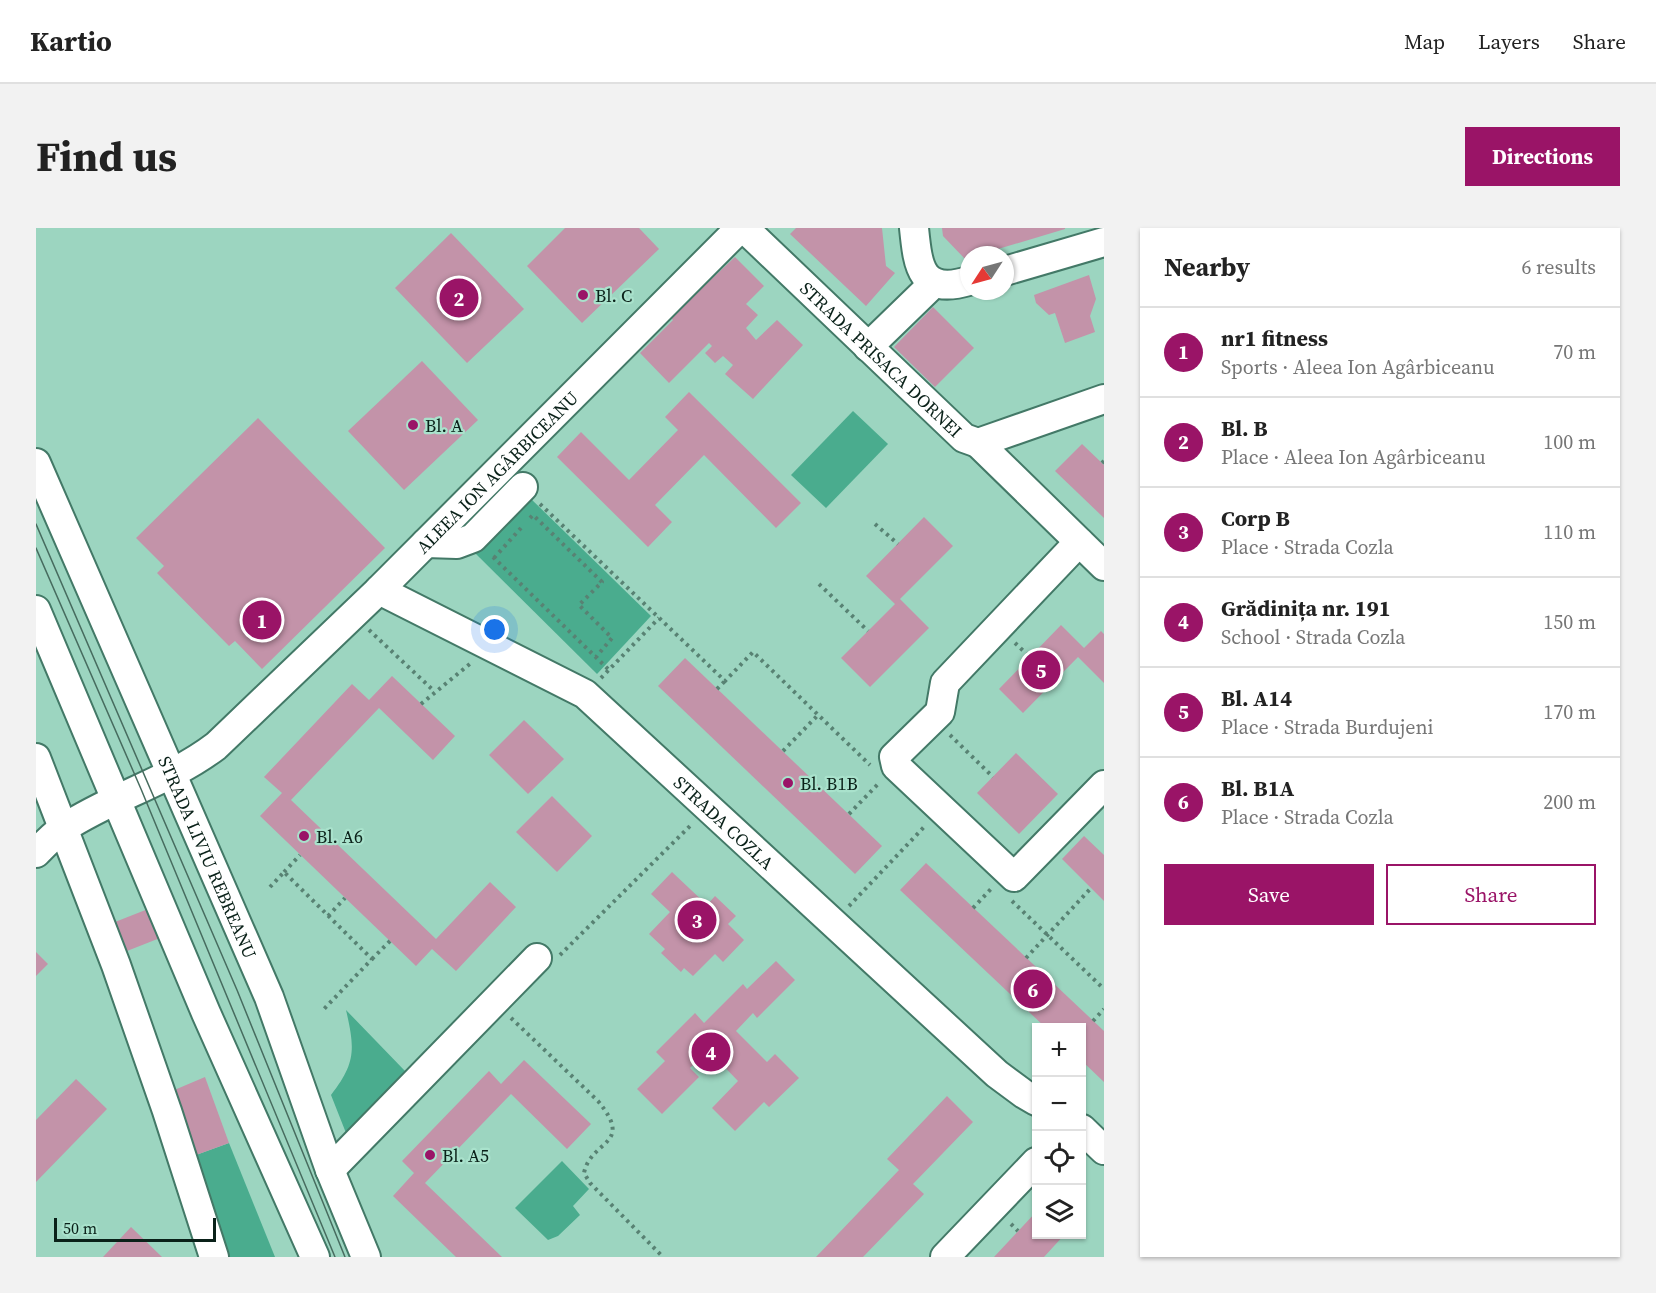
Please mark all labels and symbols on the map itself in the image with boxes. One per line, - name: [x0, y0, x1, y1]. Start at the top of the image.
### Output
- north arrow: [960, 246, 1014, 300]
- pin: 2: [440, 276, 478, 320]
- street label: STRADA PRISACA DORNEI: [795, 276, 968, 443]
- place label: Bl. C: [595, 283, 632, 308]
- marker: Bl. C: [576, 288, 590, 302]
- street label: ALEEA ION AGÂRBICEANU: [410, 385, 583, 559]
- place label: Bl. A: [425, 413, 463, 438]
- marker: Bl. A: [406, 418, 420, 432]
- pin: 1: [242, 598, 282, 642]
- your location: [480, 615, 509, 644]
- pin: 5: [1022, 648, 1060, 692]
- street label: STRADA LIVIU REBREANU: [153, 752, 263, 962]
- street label: STRADA COZLA: [669, 770, 780, 875]
- place label: Bl. B1B: [800, 771, 858, 796]
- marker: Bl. B1B: [781, 776, 795, 790]
- place label: Bl. A6: [316, 824, 363, 849]
- marker: Bl. A6: [297, 829, 311, 843]
- pin: 3: [678, 898, 716, 942]
- pin: 6: [1014, 966, 1052, 1011]
- pin: 4: [692, 1030, 730, 1074]
- place label: Bl. A5: [442, 1143, 489, 1168]
- marker: Bl. A5: [423, 1148, 437, 1162]
- scale bar: [54, 1215, 216, 1242]

